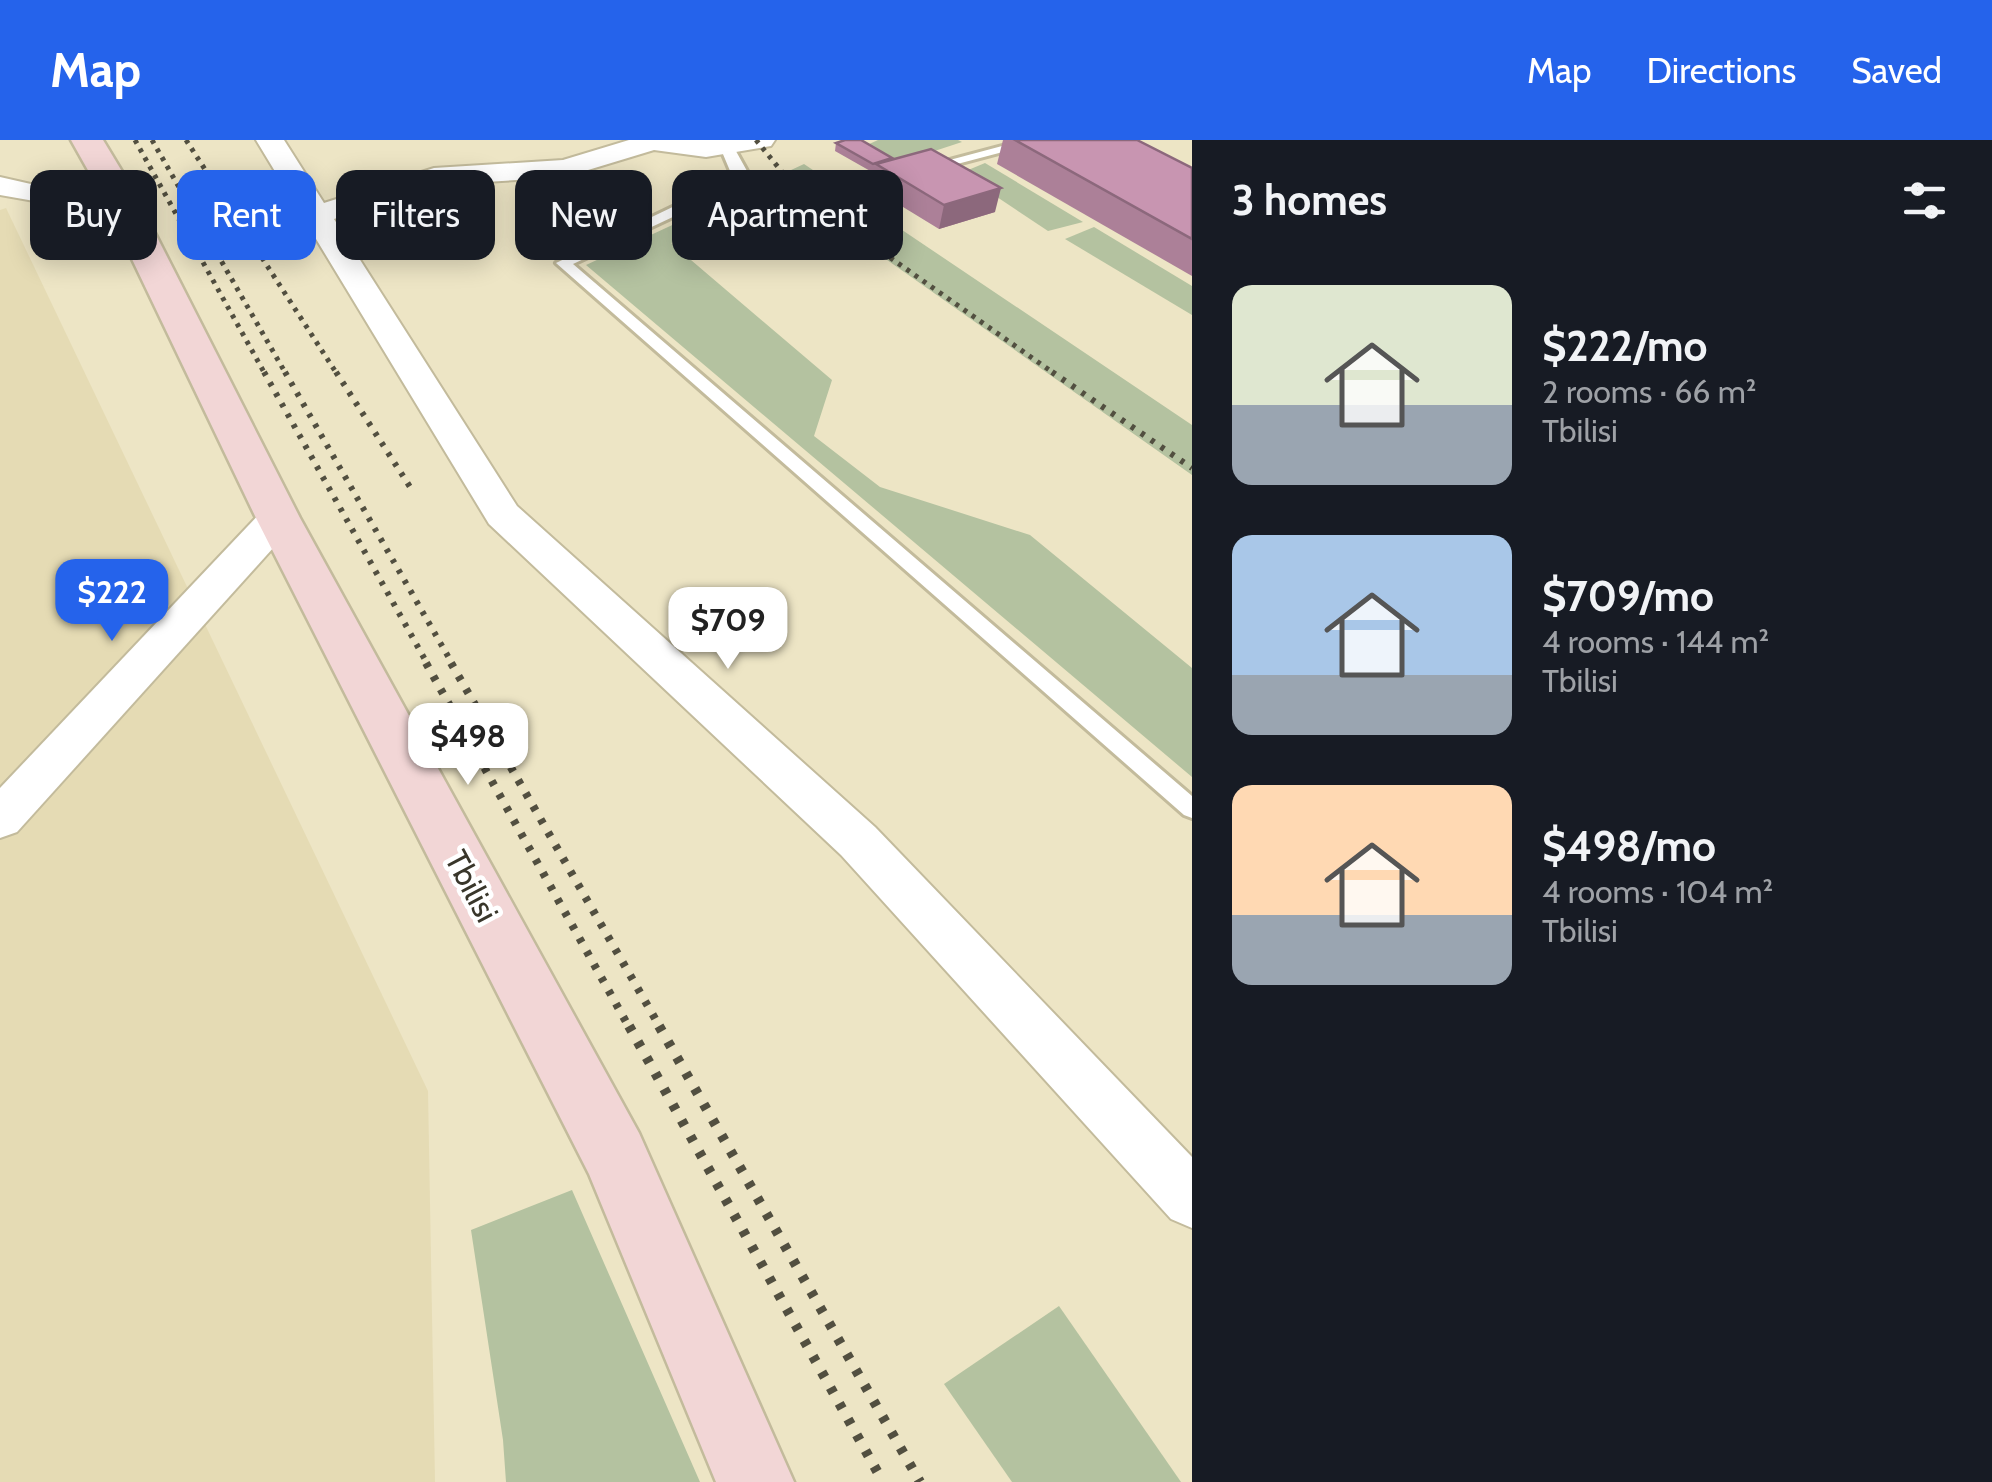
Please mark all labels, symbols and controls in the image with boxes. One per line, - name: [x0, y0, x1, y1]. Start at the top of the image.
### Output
- text: Map: [50, 41, 141, 99]
- text: Map: [1527, 49, 1592, 92]
- text: Directions: [1647, 49, 1796, 92]
- text: Saved: [1851, 49, 1942, 92]
- chip: Buy: [30, 170, 157, 260]
- chip: Rent: [177, 170, 316, 260]
- chip: Filters: [336, 170, 495, 260]
- chip: New: [515, 170, 652, 260]
- chip: Apartment: [672, 170, 903, 260]
- icon: filters: [1897, 173, 1952, 228]
- text: 3 homes: [1232, 174, 1387, 226]
- text: $222/mo: [1542, 320, 1707, 372]
- icon: home: [1312, 325, 1432, 445]
- text: 2 rooms · 66 m²: [1542, 372, 1756, 411]
- text: Tbilisi: [1542, 411, 1618, 450]
- pin: $222: [53, 559, 171, 644]
- text: $709/mo: [1542, 570, 1714, 622]
- text: $222: [77, 572, 147, 611]
- icon: home: [1312, 575, 1432, 695]
- pin: $709: [669, 587, 787, 672]
- text: $709: [690, 600, 766, 639]
- text: 4 rooms · 144 m²: [1542, 622, 1769, 661]
- text: Tbilisi: [1542, 661, 1618, 700]
- pin: $498: [409, 703, 527, 788]
- text: $498: [430, 716, 506, 755]
- text: $498/mo: [1542, 820, 1716, 872]
- icon: home: [1312, 825, 1432, 945]
- street label: Tbilisi: [437, 843, 507, 929]
- text: 4 rooms · 104 m²: [1542, 872, 1773, 911]
- text: Tbilisi: [1542, 911, 1618, 950]

